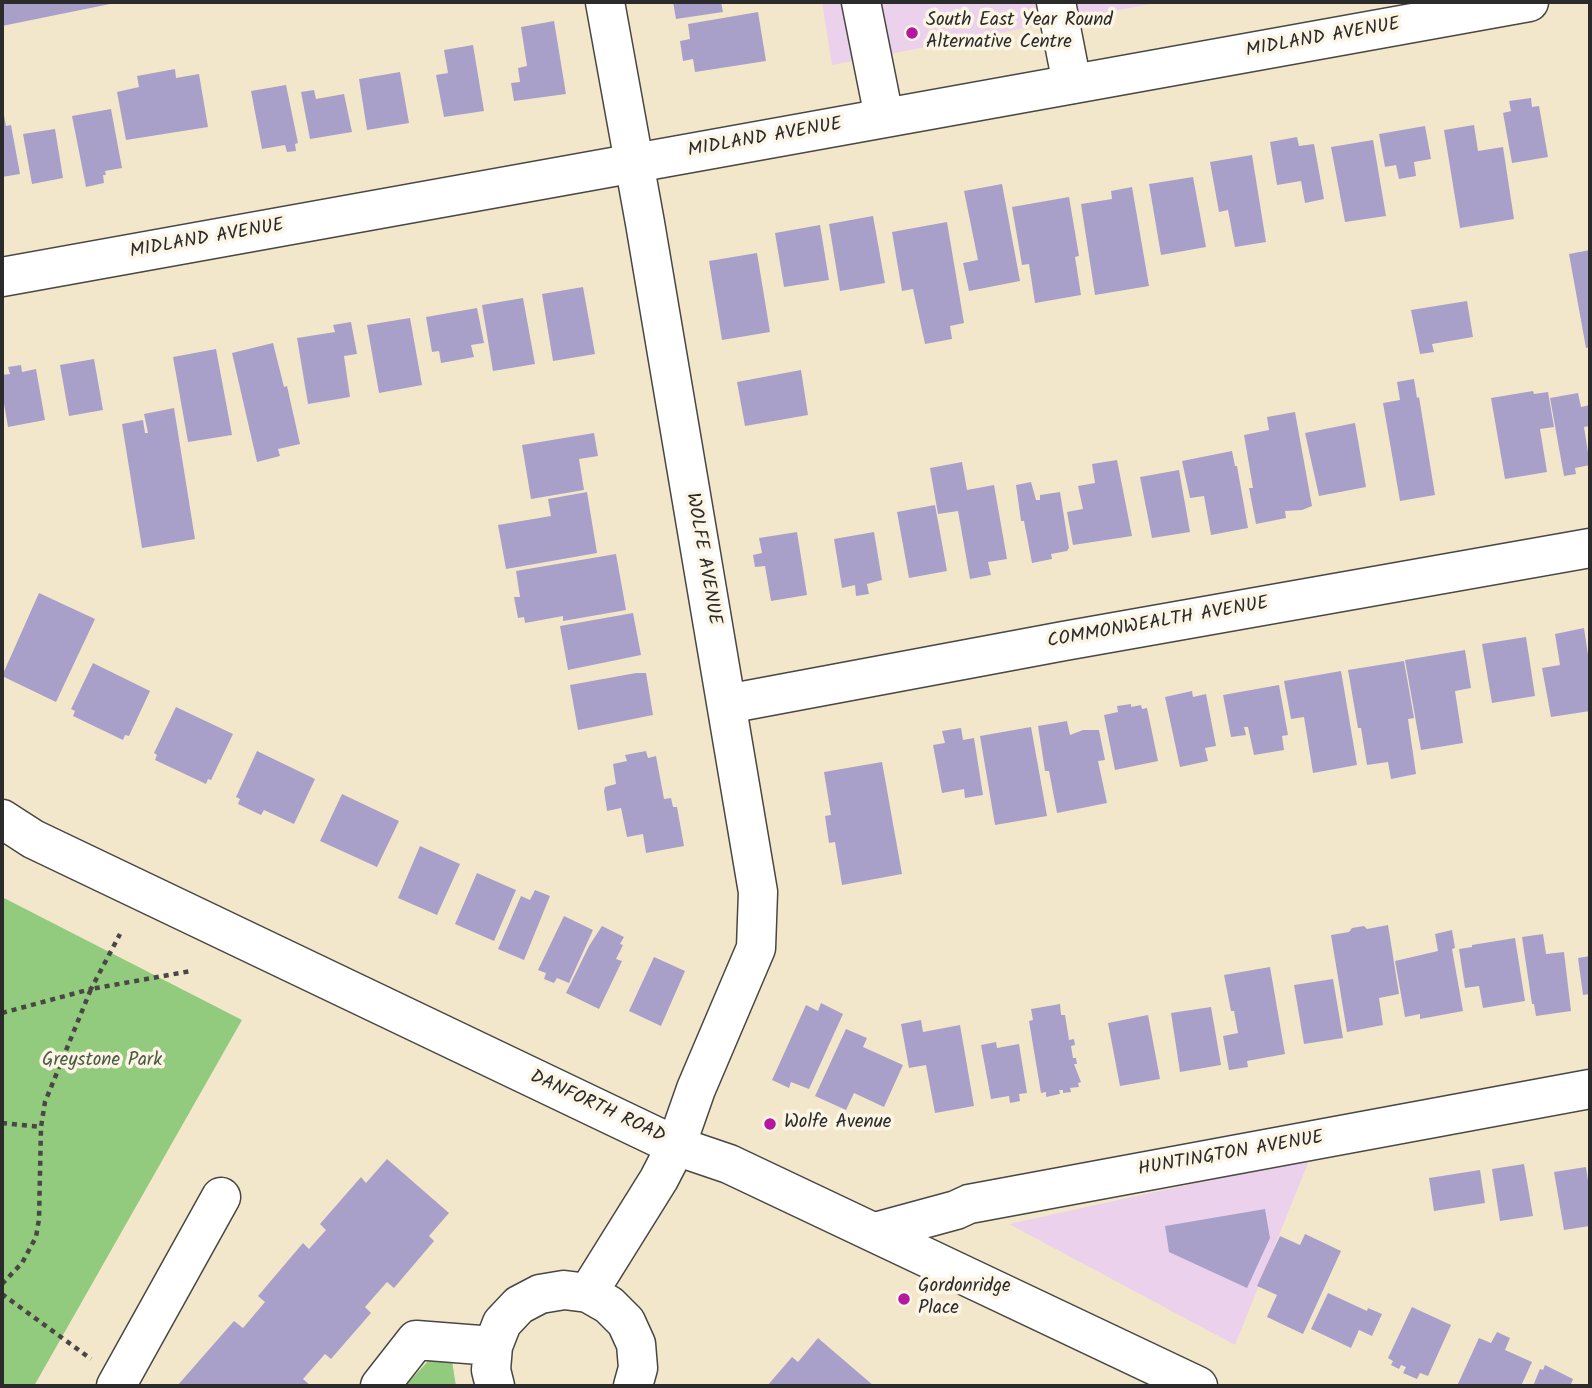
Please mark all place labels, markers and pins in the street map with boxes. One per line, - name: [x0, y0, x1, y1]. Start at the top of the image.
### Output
- place label: South East Year Round Alternative Centre: [926, 11, 1113, 55]
- marker: South East Year Round Alternative Centre: [904, 25, 920, 41]
- place label: Wolfe Avenue: [784, 1113, 891, 1135]
- marker: Wolfe Avenue: [762, 1116, 778, 1132]
- place label: Gordonridge Place: [918, 1277, 1011, 1321]
- marker: Gordonridge Place: [896, 1291, 912, 1307]

